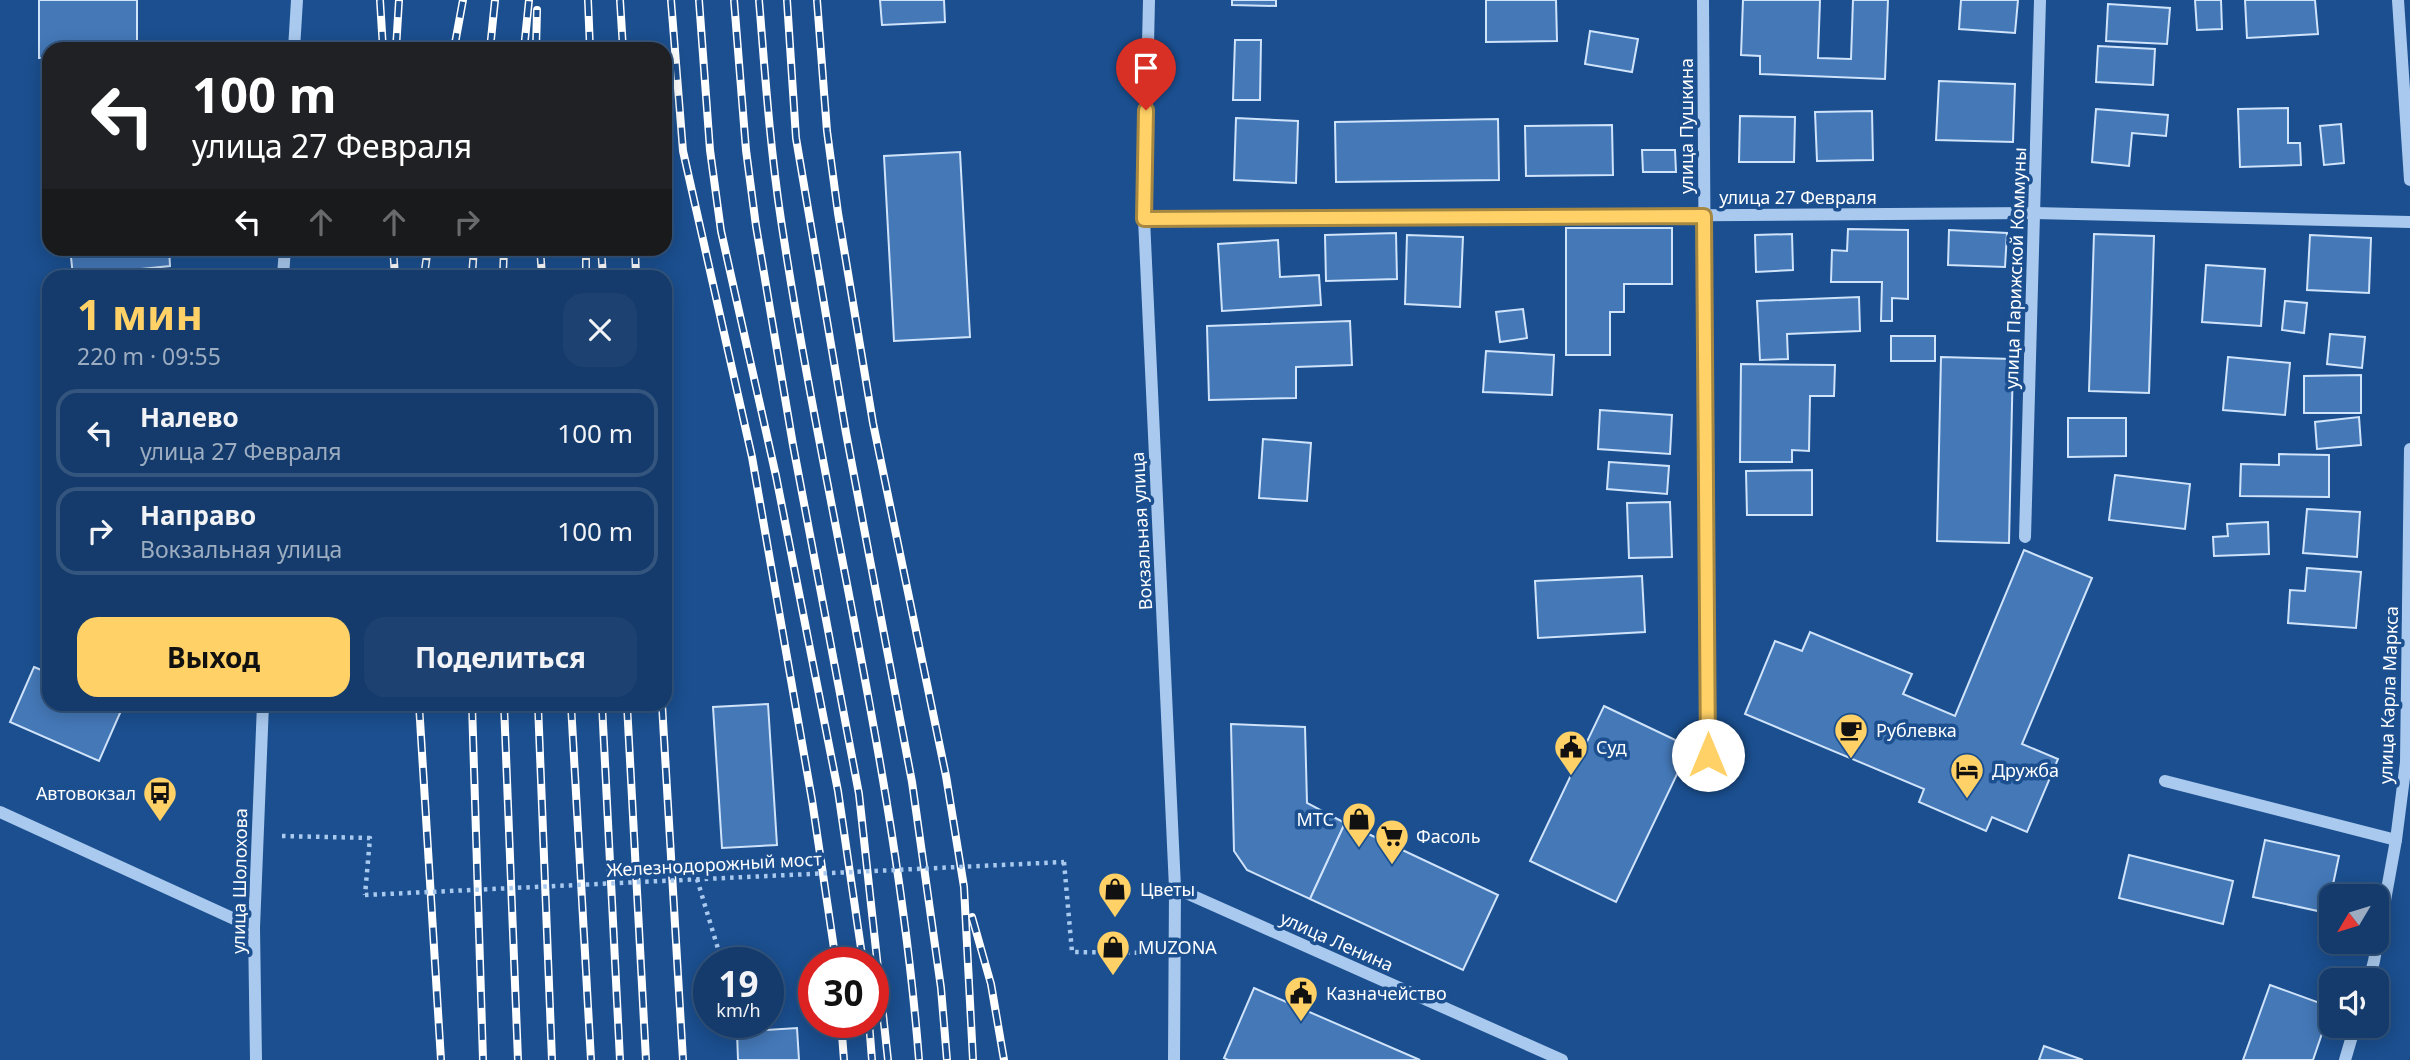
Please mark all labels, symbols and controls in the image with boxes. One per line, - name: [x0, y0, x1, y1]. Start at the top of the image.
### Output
- pin: [1116, 38, 1176, 110]
- icon: arrive: [1127, 49, 1165, 87]
- street label: улица Пушкина: [1674, 58, 1698, 194]
- text: 100 m: [192, 61, 337, 127]
- icon: left: [77, 70, 168, 161]
- text: улица 27 Февраля: [192, 124, 472, 167]
- street label: улица Парижской Коммуны: [1999, 147, 2031, 389]
- street label: улица 27 Февраля: [1719, 185, 1877, 209]
- icon: left: [229, 203, 267, 241]
- icon: ahead: [302, 203, 340, 241]
- icon: ahead: [375, 203, 413, 241]
- icon: right: [448, 203, 486, 241]
- text: 1 мин: [77, 285, 203, 342]
- button: close: [563, 293, 637, 367]
- text: 220 m · 09:55: [77, 340, 221, 372]
- text: Налево: [140, 399, 239, 435]
- icon: left: [81, 414, 119, 452]
- text: 100 m: [557, 415, 633, 451]
- text: улица 27 Февраля: [140, 435, 341, 467]
- street label: Вокзальная улица: [1125, 451, 1157, 611]
- text: Направо: [140, 497, 256, 533]
- icon: right: [81, 512, 119, 550]
- text: 100 m: [557, 513, 633, 549]
- text: Вокзальная улица: [140, 533, 342, 565]
- street label: улица Карла Маркса: [2373, 605, 2403, 785]
- button: Выход: [77, 617, 350, 697]
- button: Поделиться: [364, 617, 637, 697]
- cafe icon: Рублевка: [1832, 711, 1870, 760]
- position arrow: [1671, 718, 1745, 792]
- place label: Рублевка: [1876, 718, 1957, 742]
- public building icon: Суд: [1552, 728, 1590, 777]
- place label: Суд: [1596, 735, 1627, 759]
- hotel icon: Дружба: [1948, 751, 1986, 800]
- place label: Дружба: [1992, 758, 2059, 782]
- bus stop icon: Автовокзал: [141, 774, 179, 823]
- place label: Автовокзал: [36, 781, 136, 805]
- shop icon: МТС: [1340, 800, 1378, 849]
- place label: МТС: [1297, 807, 1334, 831]
- street label: улица Шолохова: [226, 808, 252, 954]
- supermarket icon: Фасоль: [1373, 817, 1411, 866]
- place label: Фасоль: [1416, 824, 1480, 848]
- street label: Железнодорожный мост: [606, 846, 823, 882]
- shop icon: Цветы: [1096, 870, 1134, 919]
- place label: Цветы: [1140, 877, 1195, 901]
- north arrow: [2319, 884, 2389, 954]
- map controls: [2319, 884, 2389, 1038]
- street label: улица Ленина: [1277, 905, 1397, 977]
- shop icon: MUZONA: [1094, 928, 1132, 977]
- place label: MUZONA: [1138, 935, 1217, 959]
- speed limit sign: 30: [798, 947, 889, 1038]
- text: 19: [718, 960, 759, 1007]
- button: sound: [2319, 968, 2389, 1038]
- public building icon: Казначейство: [1282, 974, 1320, 1023]
- place label: Казначейство: [1326, 981, 1447, 1005]
- text: km/h: [716, 998, 761, 1022]

